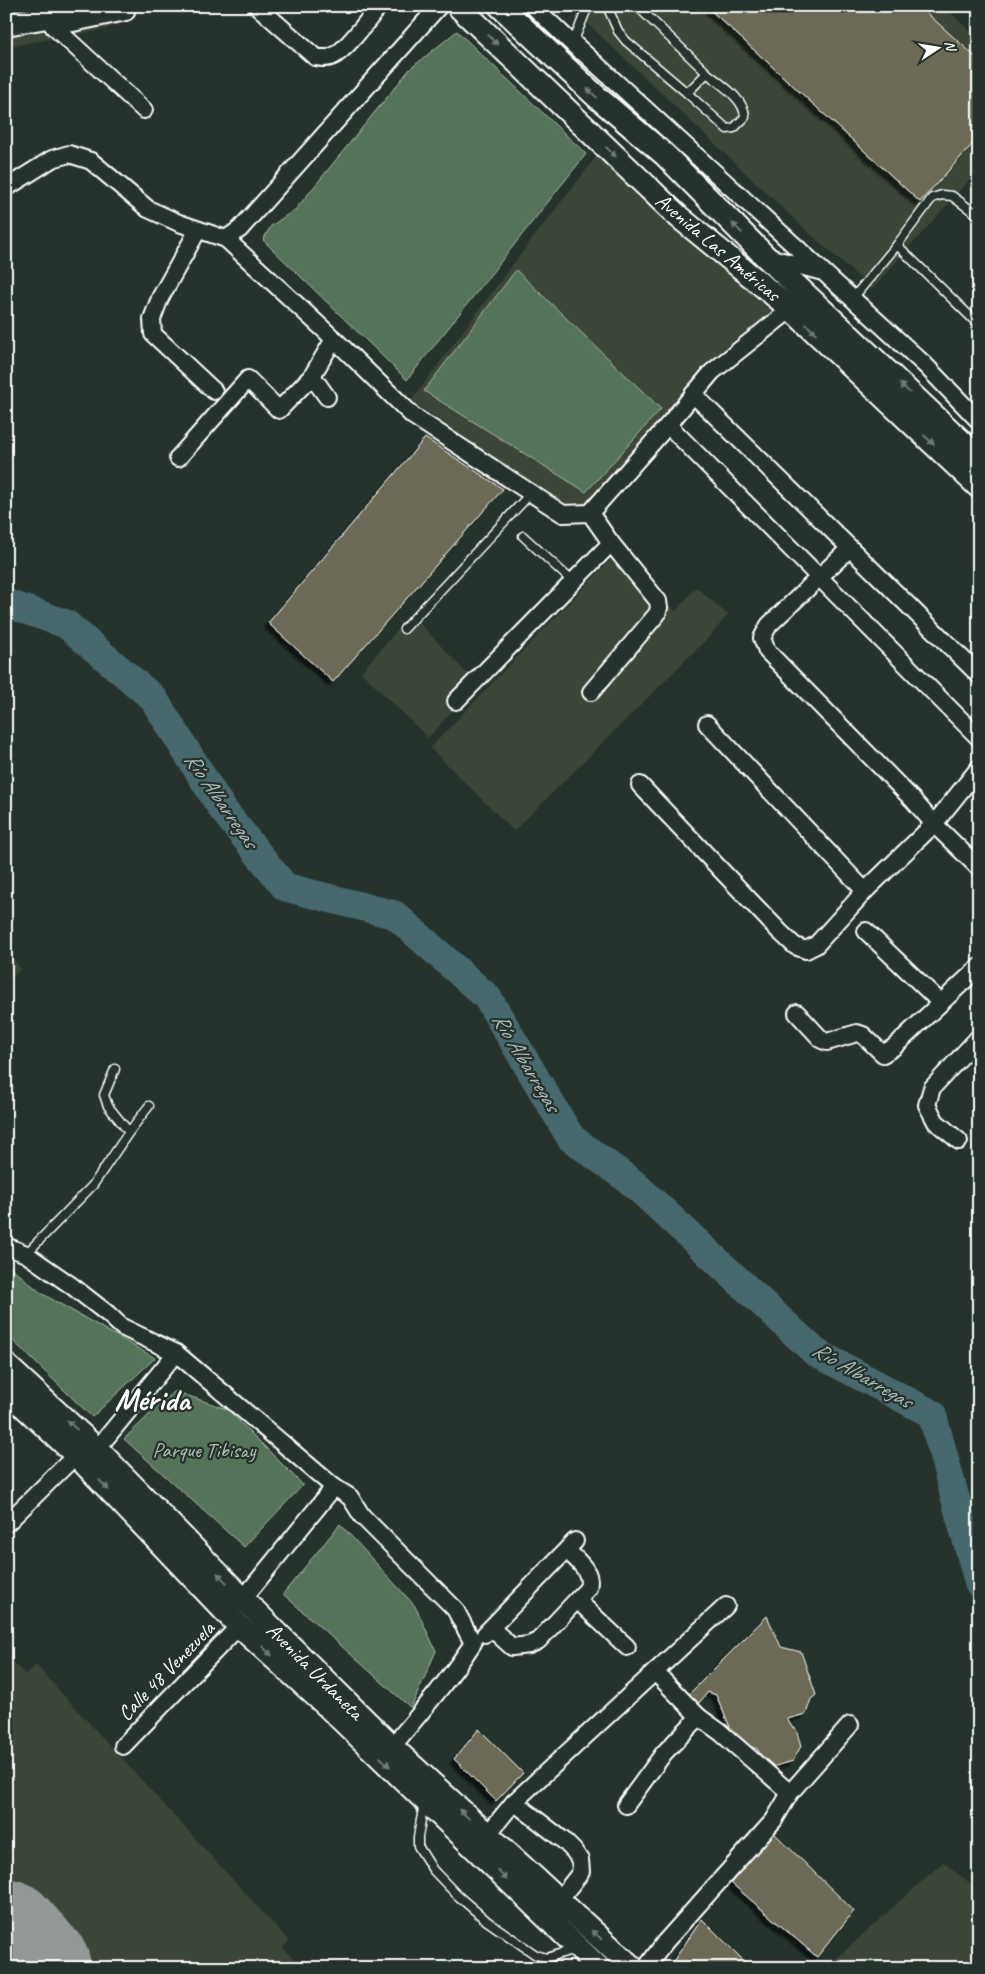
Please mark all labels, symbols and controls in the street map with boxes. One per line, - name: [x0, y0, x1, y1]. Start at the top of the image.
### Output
- north arrow: [912, 22, 962, 72]
- one-way arrow: [487, 34, 499, 46]
- text: N: [941, 39, 960, 54]
- one-way arrow: [587, 87, 599, 99]
- one-way arrow: [604, 146, 616, 158]
- street label: Avenida Las Américas: [650, 187, 787, 308]
- one-way arrow: [731, 222, 743, 234]
- one-way arrow: [805, 323, 817, 335]
- one-way arrow: [899, 382, 911, 394]
- one-way arrow: [923, 434, 935, 446]
- water label: Río Albarregas: [178, 747, 266, 856]
- water label: Río Albarregas: [486, 1008, 568, 1119]
- water label: Río Albarregas: [807, 1335, 920, 1416]
- district label: Mérida: [114, 1380, 192, 1419]
- one-way arrow: [66, 1419, 78, 1431]
- park label: Parque Tibisay: [153, 1437, 257, 1463]
- one-way arrow: [98, 1479, 110, 1491]
- one-way arrow: [217, 1573, 229, 1585]
- street label: Calle 48 Venezuela: [112, 1615, 221, 1726]
- street label: Avenida Urdaneta: [261, 1617, 371, 1727]
- one-way arrow: [260, 1645, 272, 1657]
- one-way arrow: [379, 1756, 391, 1768]
- one-way arrow: [459, 1808, 471, 1820]
- one-way arrow: [495, 1869, 507, 1881]
- one-way arrow: [592, 1929, 604, 1941]

